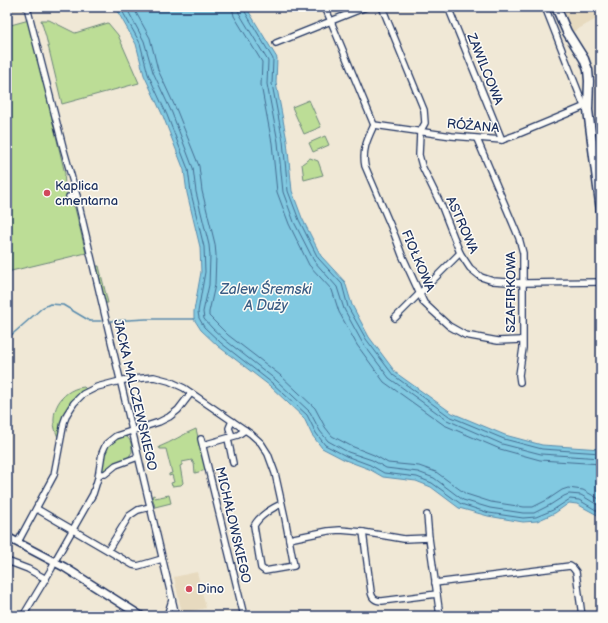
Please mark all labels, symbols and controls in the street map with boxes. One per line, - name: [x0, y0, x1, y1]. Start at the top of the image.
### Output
- street label: ZAWILCOWA: [463, 30, 507, 107]
- street label: RÓŻANA: [446, 115, 500, 136]
- place label: Kaplica cmentarna: [55, 178, 118, 209]
- marker: Kaplica cmentarna: [42, 188, 52, 198]
- street label: ASTROWA: [442, 194, 482, 256]
- street label: FIOŁKOWA: [398, 228, 438, 294]
- street label: SZAFIRKOWA: [503, 251, 519, 333]
- water label: Zalew Śremski A Duży: [219, 280, 313, 314]
- street label: JACKA MALCZEWSKIEGO: [110, 318, 160, 472]
- street label: MICHAŁOWSKIEGO: [212, 465, 254, 585]
- place label: Dino: [197, 581, 224, 597]
- marker: Dino: [184, 584, 194, 594]

